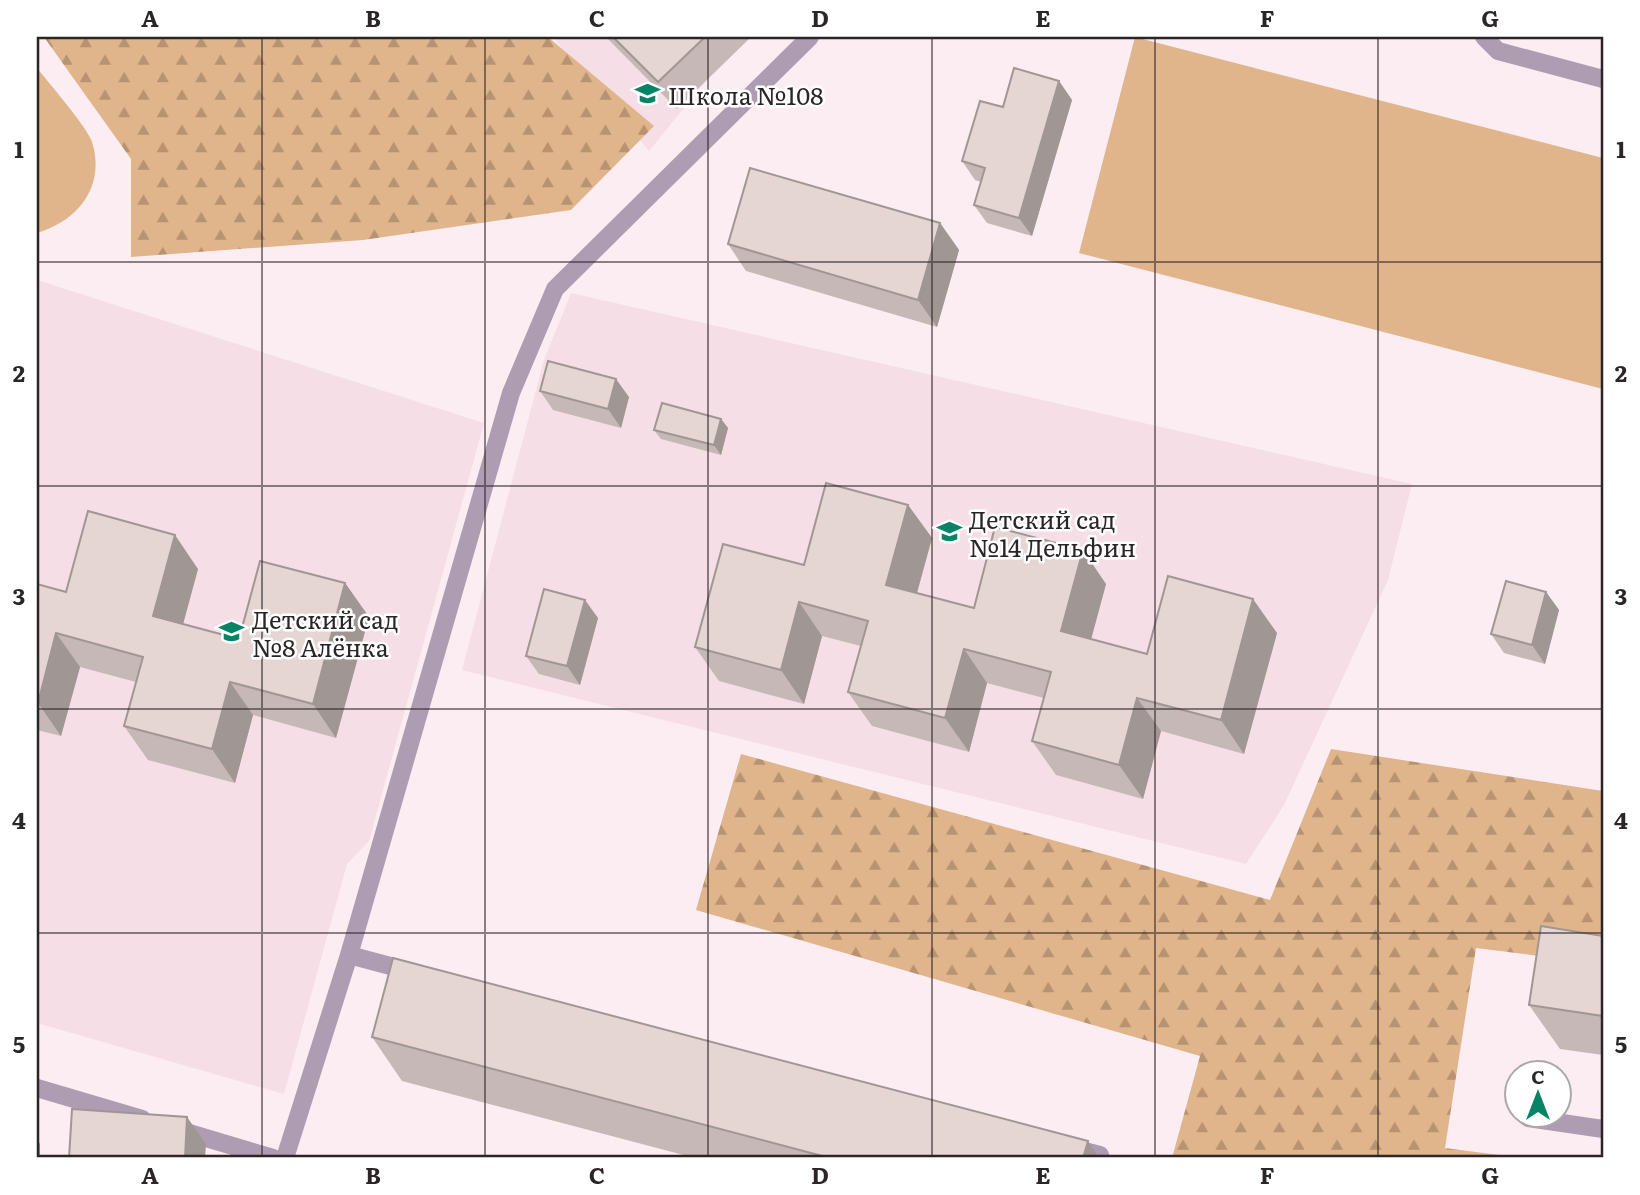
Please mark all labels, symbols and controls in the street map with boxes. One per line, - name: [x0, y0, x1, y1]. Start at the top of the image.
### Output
- text: A: [141, 0, 159, 34]
- text: B: [365, 0, 381, 34]
- text: C: [589, 0, 605, 34]
- text: D: [811, 0, 829, 34]
- text: E: [1035, 0, 1051, 34]
- text: F: [1260, 0, 1275, 34]
- text: G: [1481, 0, 1499, 34]
- place label: Школа №108: [668, 77, 823, 112]
- school or university icon: Школа №108: [634, 80, 662, 108]
- text: 1: [14, 131, 24, 165]
- text: 1: [1616, 131, 1626, 165]
- text: 2: [13, 355, 25, 389]
- text: 2: [1615, 355, 1627, 389]
- place label: Детский сад №14 Дельфин: [969, 501, 1136, 564]
- school or university icon: Детский сад №14 Дельфин: [935, 518, 963, 546]
- text: 3: [13, 578, 25, 612]
- text: 3: [1615, 578, 1627, 612]
- place label: Детский сад №8 Алёнка: [252, 601, 399, 664]
- school or university icon: Детский сад №8 Алёнка: [218, 618, 246, 646]
- text: 4: [12, 802, 26, 836]
- text: 4: [1614, 802, 1628, 836]
- text: 5: [13, 1026, 25, 1060]
- text: 5: [1615, 1026, 1627, 1060]
- north arrow: [1504, 1058, 1574, 1128]
- text: С: [1531, 1062, 1545, 1090]
- text: A: [141, 1157, 159, 1191]
- text: B: [365, 1157, 381, 1191]
- text: C: [589, 1157, 605, 1191]
- text: D: [811, 1157, 829, 1191]
- text: E: [1035, 1157, 1051, 1191]
- text: F: [1260, 1157, 1275, 1191]
- text: G: [1481, 1157, 1499, 1191]

